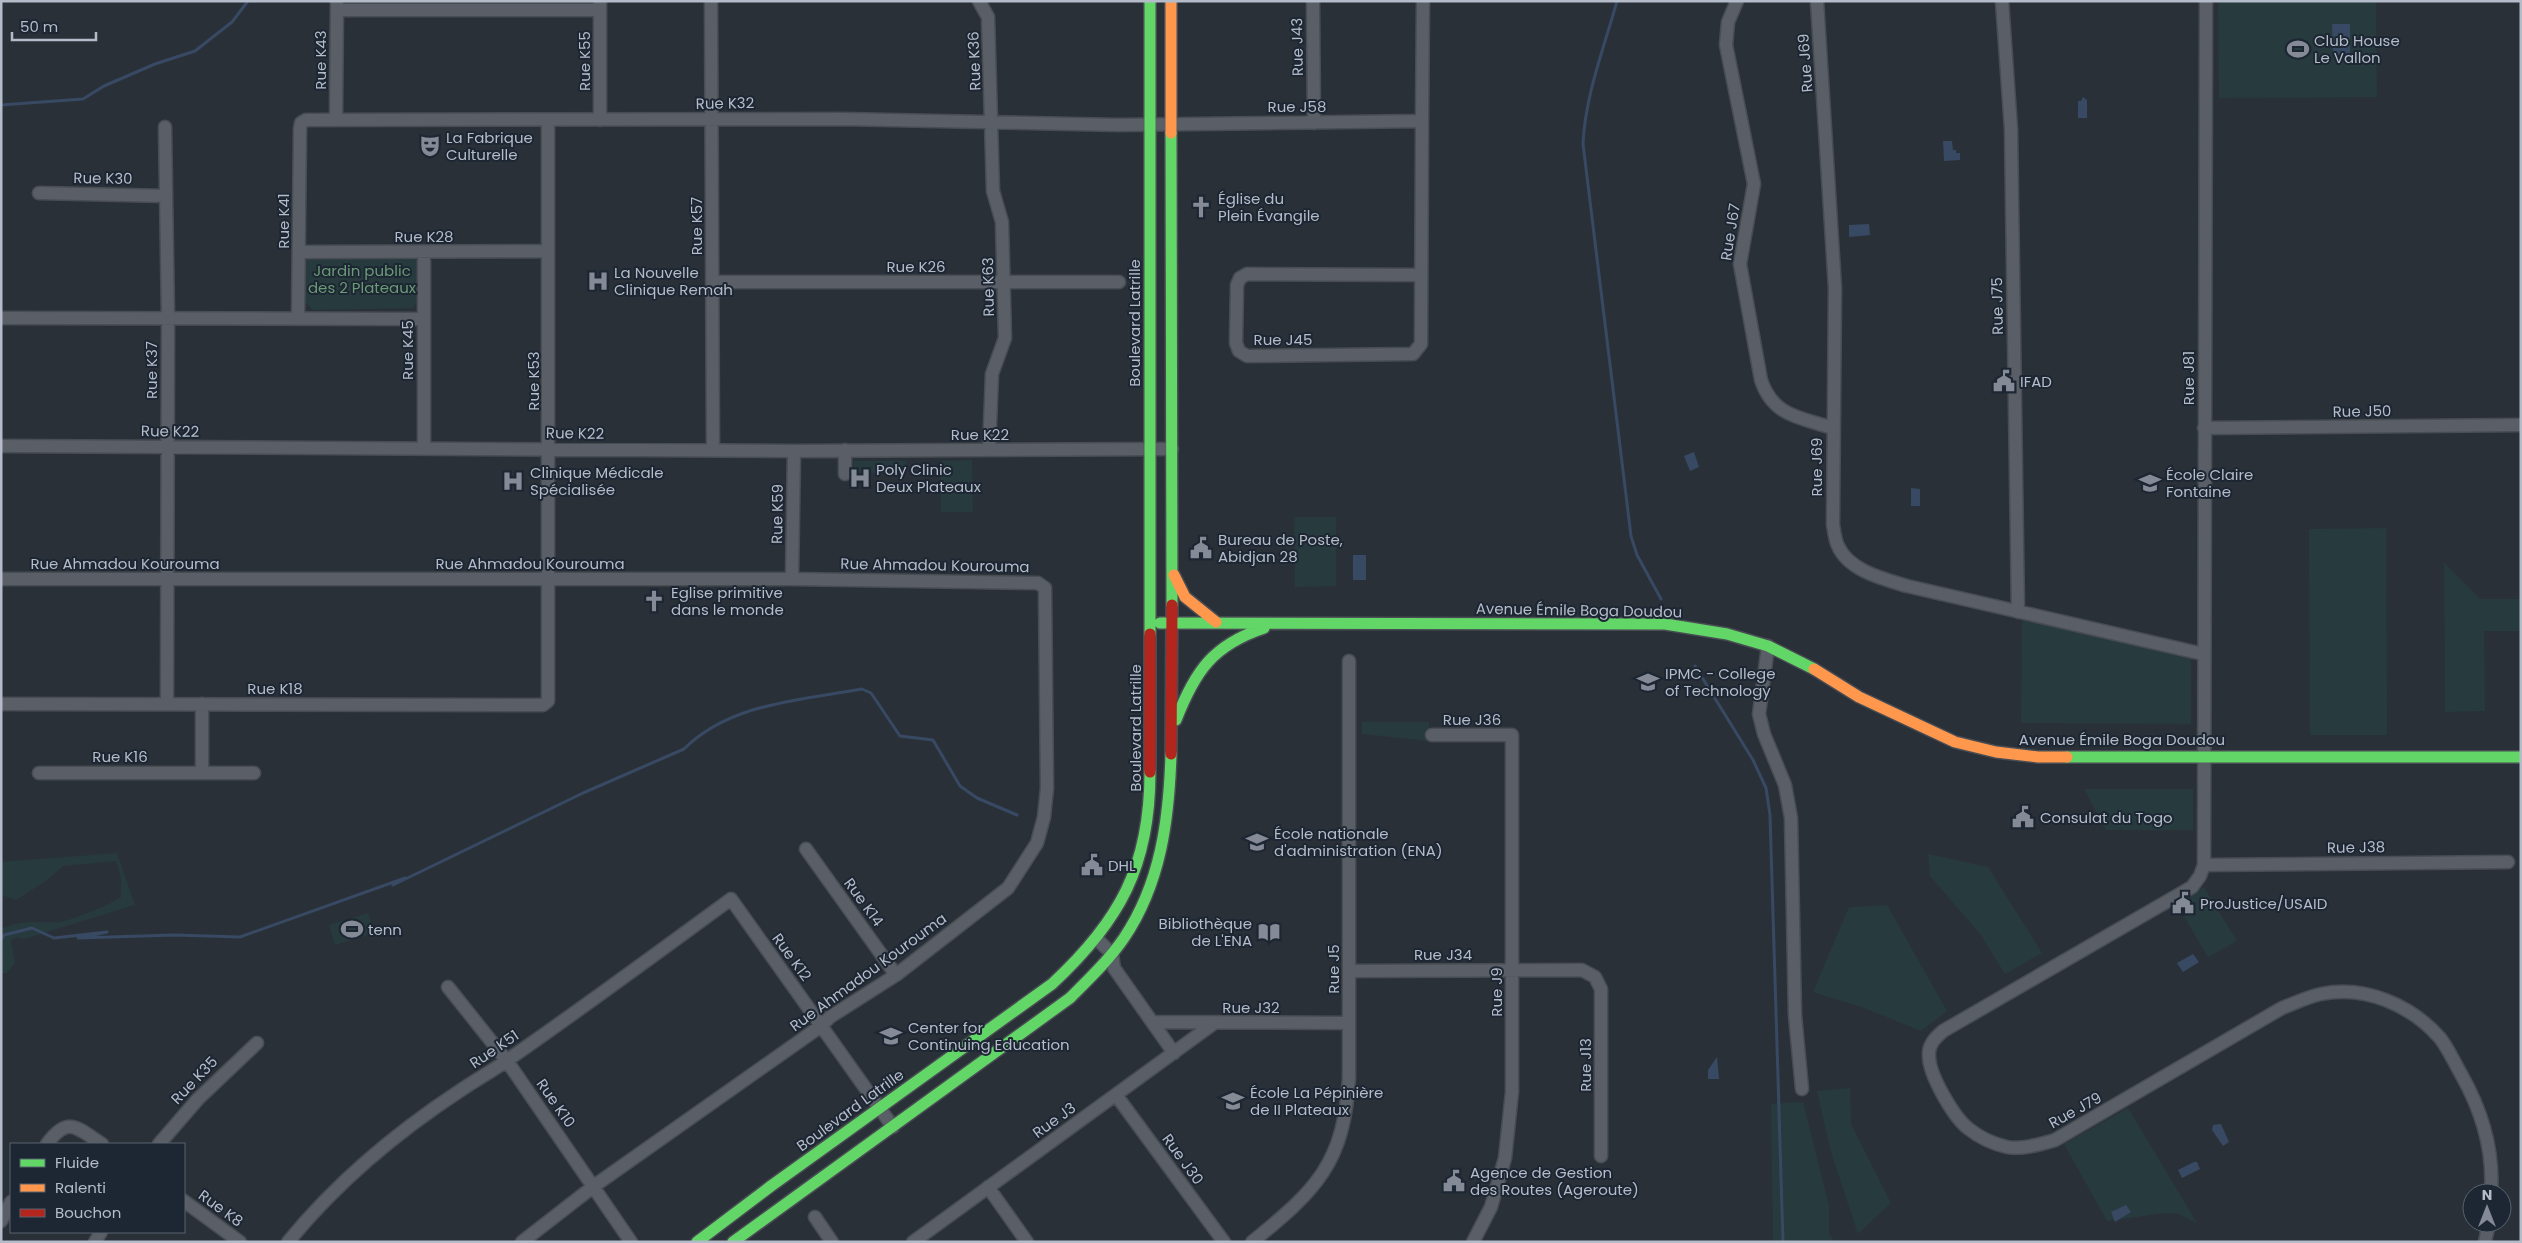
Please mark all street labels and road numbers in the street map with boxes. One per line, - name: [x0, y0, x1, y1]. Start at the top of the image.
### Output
- street label: Rue J43: [1286, 18, 1308, 76]
- street label: Rue K43: [310, 30, 331, 90]
- street label: Rue K55: [574, 31, 595, 91]
- street label: Rue K36: [962, 31, 986, 91]
- street label: Rue J69: [1792, 33, 1818, 93]
- street label: Rue K32: [696, 92, 754, 114]
- street label: Rue J58: [1268, 96, 1326, 117]
- street label: Rue K30: [73, 167, 133, 189]
- street label: Rue K41: [273, 193, 294, 249]
- street label: Rue K57: [686, 197, 707, 255]
- street label: Rue J67: [1715, 202, 1745, 262]
- street label: Rue K28: [394, 226, 454, 247]
- street label: Rue K26: [886, 256, 946, 277]
- street label: Rue K63: [977, 257, 999, 317]
- street label: Boulevard Latrille: [1124, 259, 1145, 387]
- street label: Rue J75: [1986, 277, 2008, 335]
- street label: Rue K45: [397, 320, 418, 380]
- street label: Rue J45: [1254, 329, 1312, 350]
- street label: Rue K37: [141, 341, 162, 399]
- street label: Rue K53: [523, 351, 544, 411]
- street label: Rue J81: [2178, 351, 2199, 405]
- street label: Rue J50: [2332, 400, 2392, 422]
- street label: Rue K22: [141, 420, 199, 442]
- street label: Rue K22: [546, 422, 604, 444]
- street label: Rue K22: [951, 424, 1009, 445]
- street label: Rue J69: [1806, 438, 1827, 496]
- street label: Rue K59: [766, 484, 788, 544]
- street label: Rue Ahmadou Kourouma: [30, 553, 220, 574]
- street label: Rue Ahmadou Kourouma: [435, 553, 625, 574]
- street label: Rue Ahmadou Kourouma: [840, 553, 1030, 577]
- street label: Avenue Émile Boga Doudou: [1476, 598, 1682, 622]
- street label: Boulevard Latrille: [1125, 664, 1146, 792]
- street label: Rue K18: [247, 678, 303, 699]
- street label: Rue J36: [1443, 709, 1501, 730]
- street label: Avenue Émile Boga Doudou: [2019, 729, 2225, 750]
- street label: Rue K16: [92, 746, 148, 767]
- street label: Rue J38: [2327, 836, 2385, 858]
- street label: Rue K14: [839, 873, 889, 931]
- street label: Rue Ahmadou Kourouma: [785, 908, 951, 1036]
- street label: Rue K12: [768, 929, 816, 985]
- street label: Rue J5: [1323, 944, 1344, 994]
- street label: Rue J34: [1414, 944, 1472, 965]
- street label: Rue J9: [1486, 967, 1507, 1017]
- street label: Rue J32: [1222, 997, 1280, 1018]
- street label: Rue K51: [465, 1025, 523, 1073]
- street label: Rue J13: [1575, 1038, 1596, 1092]
- street label: Rue K35: [166, 1051, 222, 1109]
- street label: Boulevard Latrille: [792, 1064, 908, 1156]
- street label: Rue K10: [532, 1074, 580, 1132]
- street label: Rue J79: [2045, 1087, 2105, 1133]
- street label: Rue J3: [1028, 1097, 1080, 1143]
- street label: Rue J30: [1157, 1129, 1209, 1189]
- street label: Rue K8: [194, 1185, 248, 1231]

